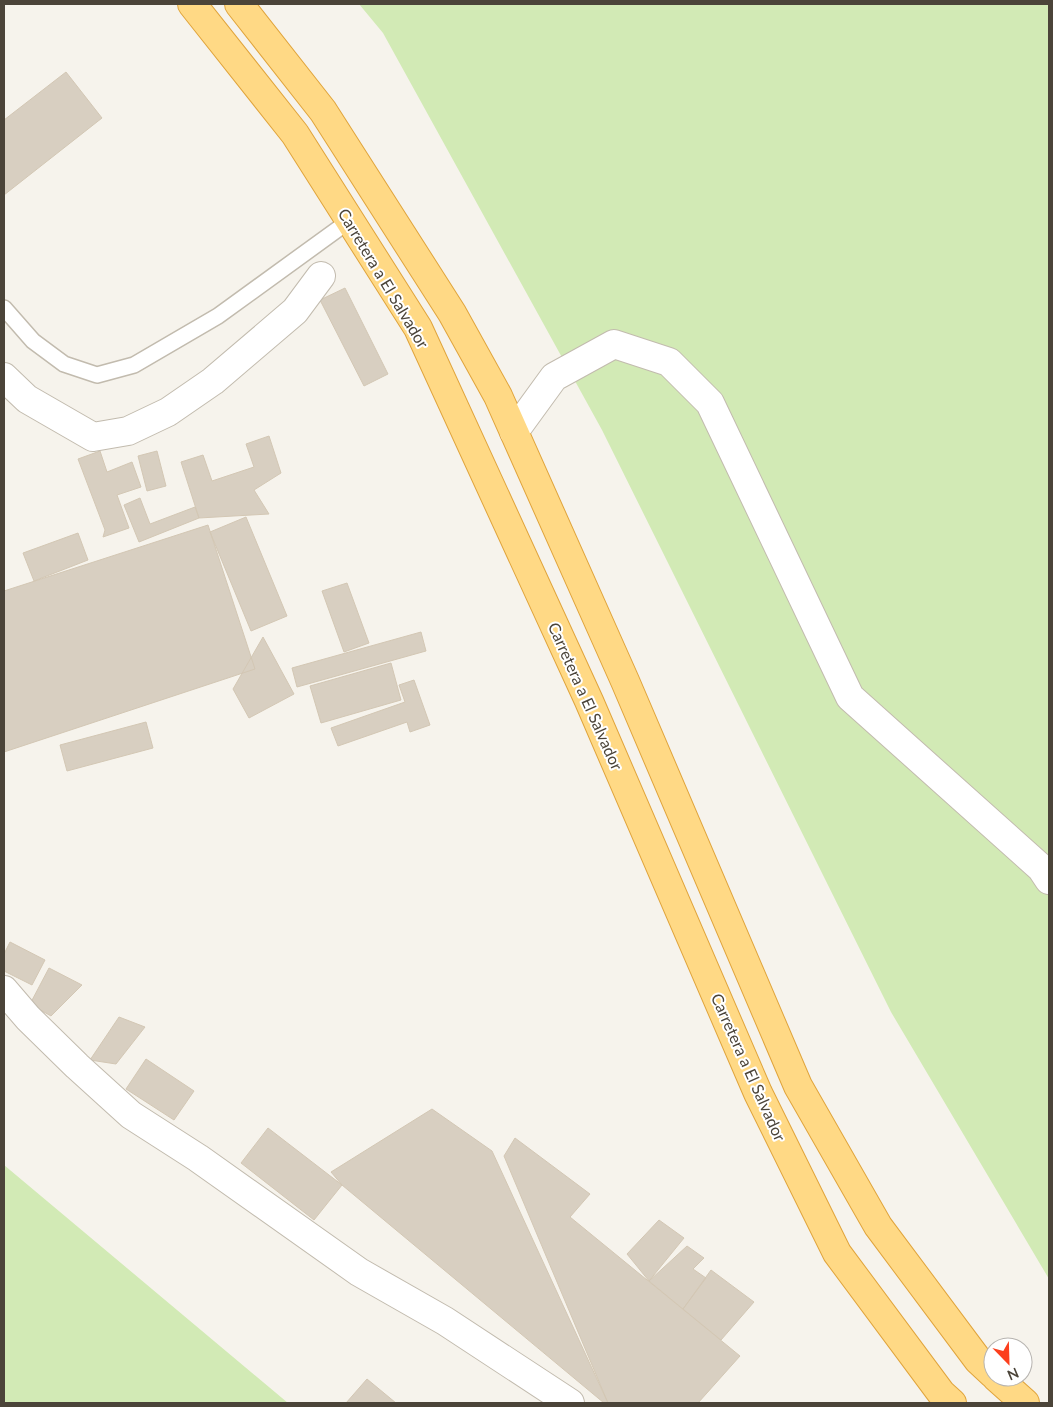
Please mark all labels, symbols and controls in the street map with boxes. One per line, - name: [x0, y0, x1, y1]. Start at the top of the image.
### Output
- street label: Carretera a El Salvador: [335, 205, 433, 351]
- street label: Carretera a El Salvador: [545, 619, 627, 773]
- street label: Carretera a El Salvador: [708, 990, 790, 1144]
- north arrow: [983, 1337, 1033, 1387]
- text: N: [1005, 1364, 1022, 1384]

